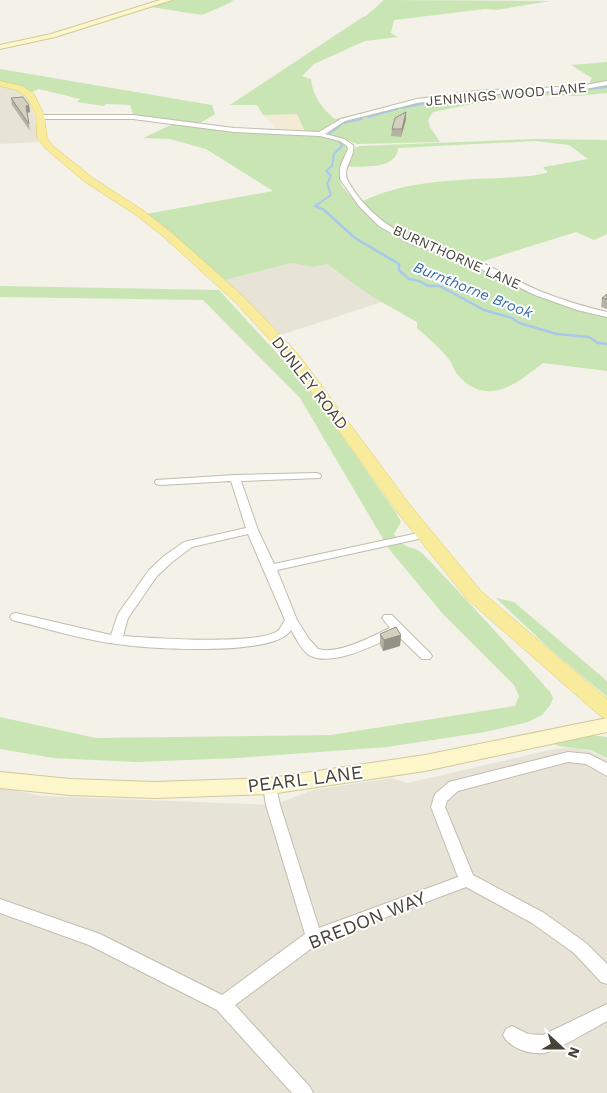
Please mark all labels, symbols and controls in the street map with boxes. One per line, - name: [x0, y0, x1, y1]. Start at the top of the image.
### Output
- street label: JENNINGS WOOD LANE: [425, 79, 587, 109]
- street label: BURNTHORNE LANE: [391, 222, 523, 292]
- water label: Burnthorne Brook: [411, 258, 536, 322]
- street label: DUNLEY ROAD: [268, 333, 352, 433]
- street label: PEARL LANE: [246, 761, 364, 797]
- street label: BREDON WAY: [305, 886, 429, 954]
- north arrow: [537, 1023, 587, 1073]
- text: N: [565, 1045, 583, 1060]

